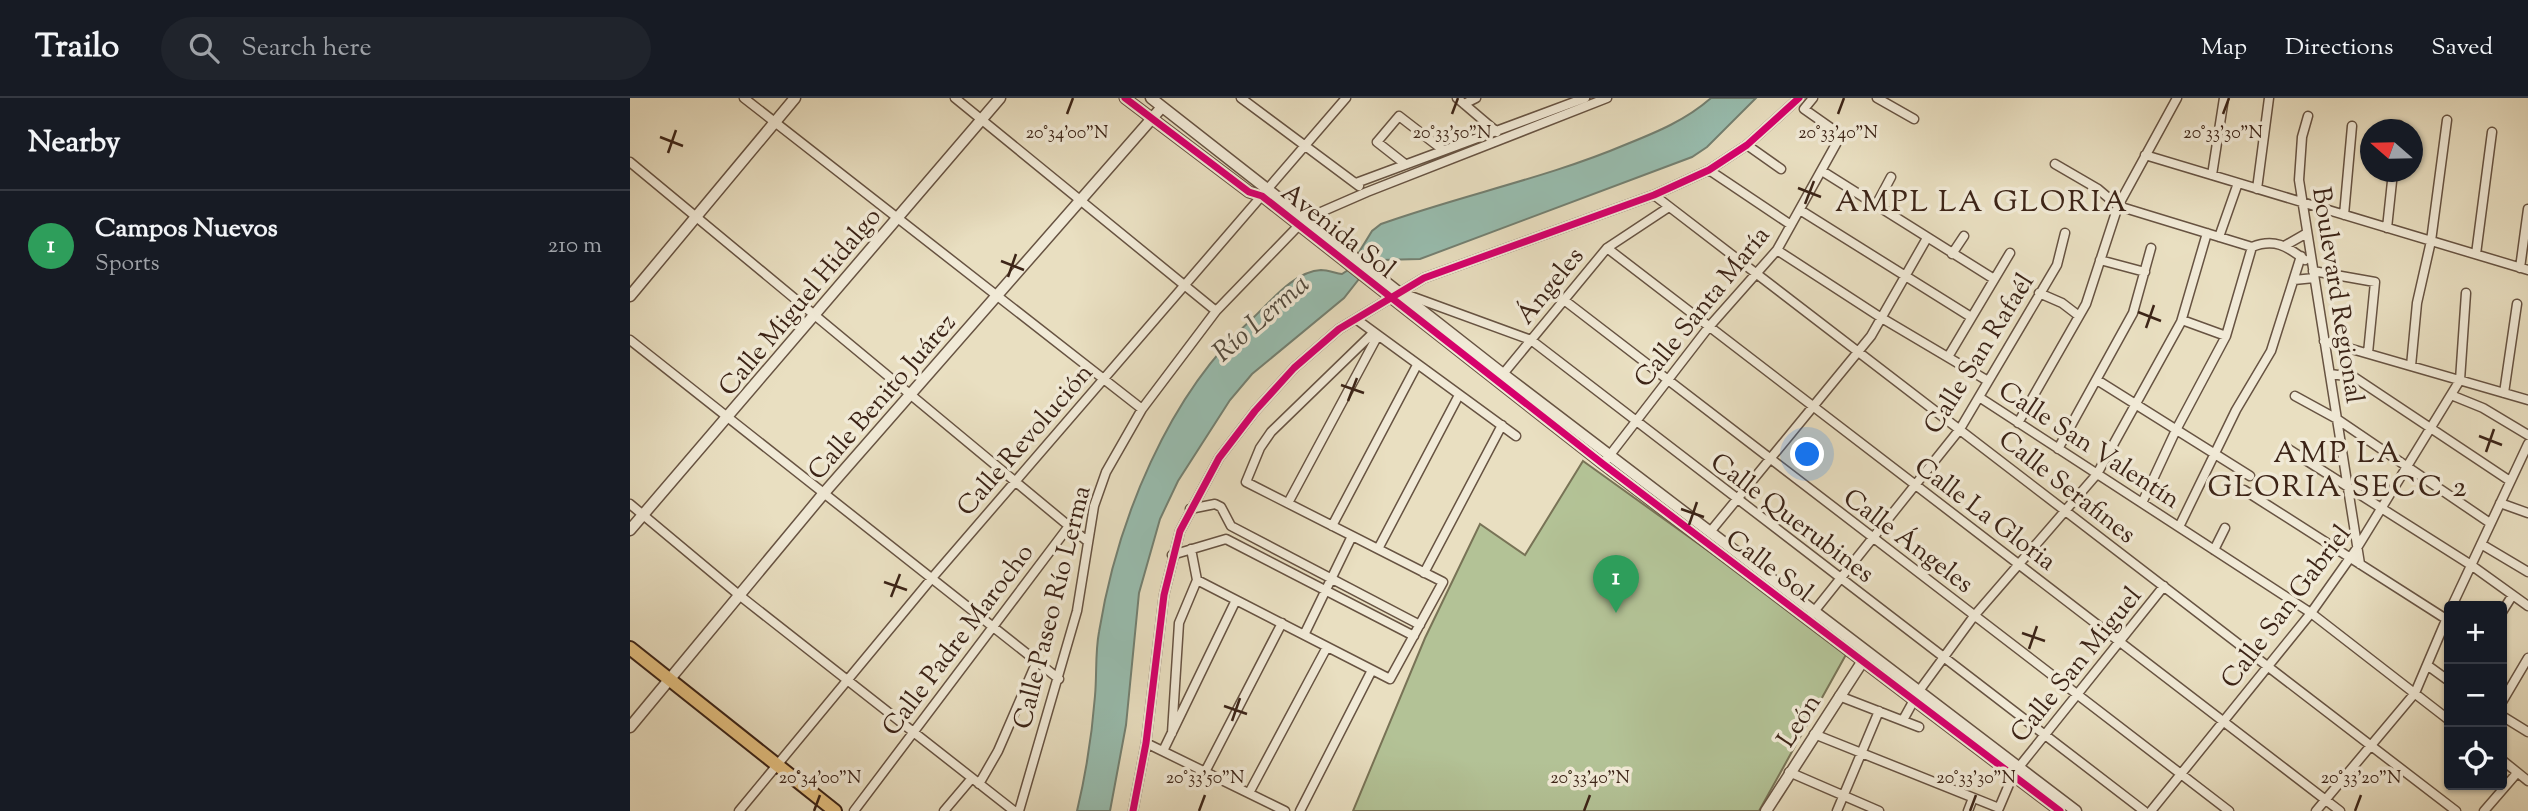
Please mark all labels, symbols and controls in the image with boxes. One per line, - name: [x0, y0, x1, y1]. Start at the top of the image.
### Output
- search box: [161, 17, 651, 80]
- text: Trailo: [35, 24, 119, 72]
- icon: search: [185, 29, 223, 67]
- text: Search here: [241, 30, 372, 67]
- text: Map: [2201, 31, 2247, 65]
- text: Directions: [2285, 31, 2393, 65]
- text: Saved: [2431, 31, 2493, 65]
- north arrow: [2360, 119, 2423, 182]
- text: 20°34'00"N: [1026, 121, 1108, 147]
- text: 20°33'50"N: [1413, 121, 1491, 147]
- text: 20°33'40"N: [1798, 121, 1878, 147]
- text: 20°33'30"N: [2183, 121, 2263, 147]
- text: Nearby: [28, 122, 120, 165]
- street label: Avenida Sol: [1272, 175, 1403, 289]
- district label: AMPL LA GLORIA: [1835, 182, 2129, 225]
- street label: Boulevard Regional: [2301, 185, 2372, 406]
- street label: Calle Miguel Hidalgo: [711, 200, 891, 405]
- text: Campos Nuevos: [95, 211, 278, 248]
- street label: Calle Santa María: [1626, 219, 1780, 396]
- text: 1: [47, 230, 55, 263]
- text: 210 m: [548, 230, 602, 263]
- street label: Ángeles: [1508, 240, 1594, 333]
- text: Sports: [95, 248, 160, 281]
- water label: Río Lerma: [1205, 266, 1319, 373]
- street label: Calle San Rafaél: [1916, 267, 2044, 442]
- street label: Calle Benito Juárez: [800, 306, 966, 489]
- street label: Calle Revolución: [949, 356, 1103, 525]
- street label: Calle San Valentín: [1990, 373, 2187, 519]
- street label: Calle Serafines: [1990, 422, 2143, 553]
- district label: AMP LA GLORIA SECC 2: [2207, 433, 2469, 510]
- your location: [1790, 437, 1824, 471]
- street label: Calle Querubines: [1702, 445, 1881, 593]
- street label: Calle La Gloria: [1906, 449, 2063, 581]
- street label: Calle Ángeles: [1835, 481, 1980, 603]
- street label: Calle Paseo Río Lerma: [1005, 482, 1102, 733]
- street label: Calle San Gabriel: [2213, 518, 2361, 697]
- street label: Calle Sol: [1717, 522, 1820, 612]
- street label: Calle Padre Marocho: [874, 536, 1044, 745]
- pin: 1: [1593, 555, 1639, 613]
- street label: Calle San Miguel: [2002, 580, 2151, 751]
- map controls: [2444, 601, 2507, 790]
- button: +: [2444, 601, 2507, 664]
- button: −: [2444, 664, 2507, 727]
- street label: León: [1769, 687, 1831, 756]
- button: locate: [2444, 727, 2507, 790]
- text: 20°34'00"N: [779, 766, 861, 792]
- text: 20°33'50"N: [1166, 766, 1244, 792]
- text: 20°33'40"N: [1550, 766, 1630, 792]
- text: 20°33'30"N: [1936, 766, 2016, 792]
- text: 20°33'20"N: [2321, 766, 2401, 792]

